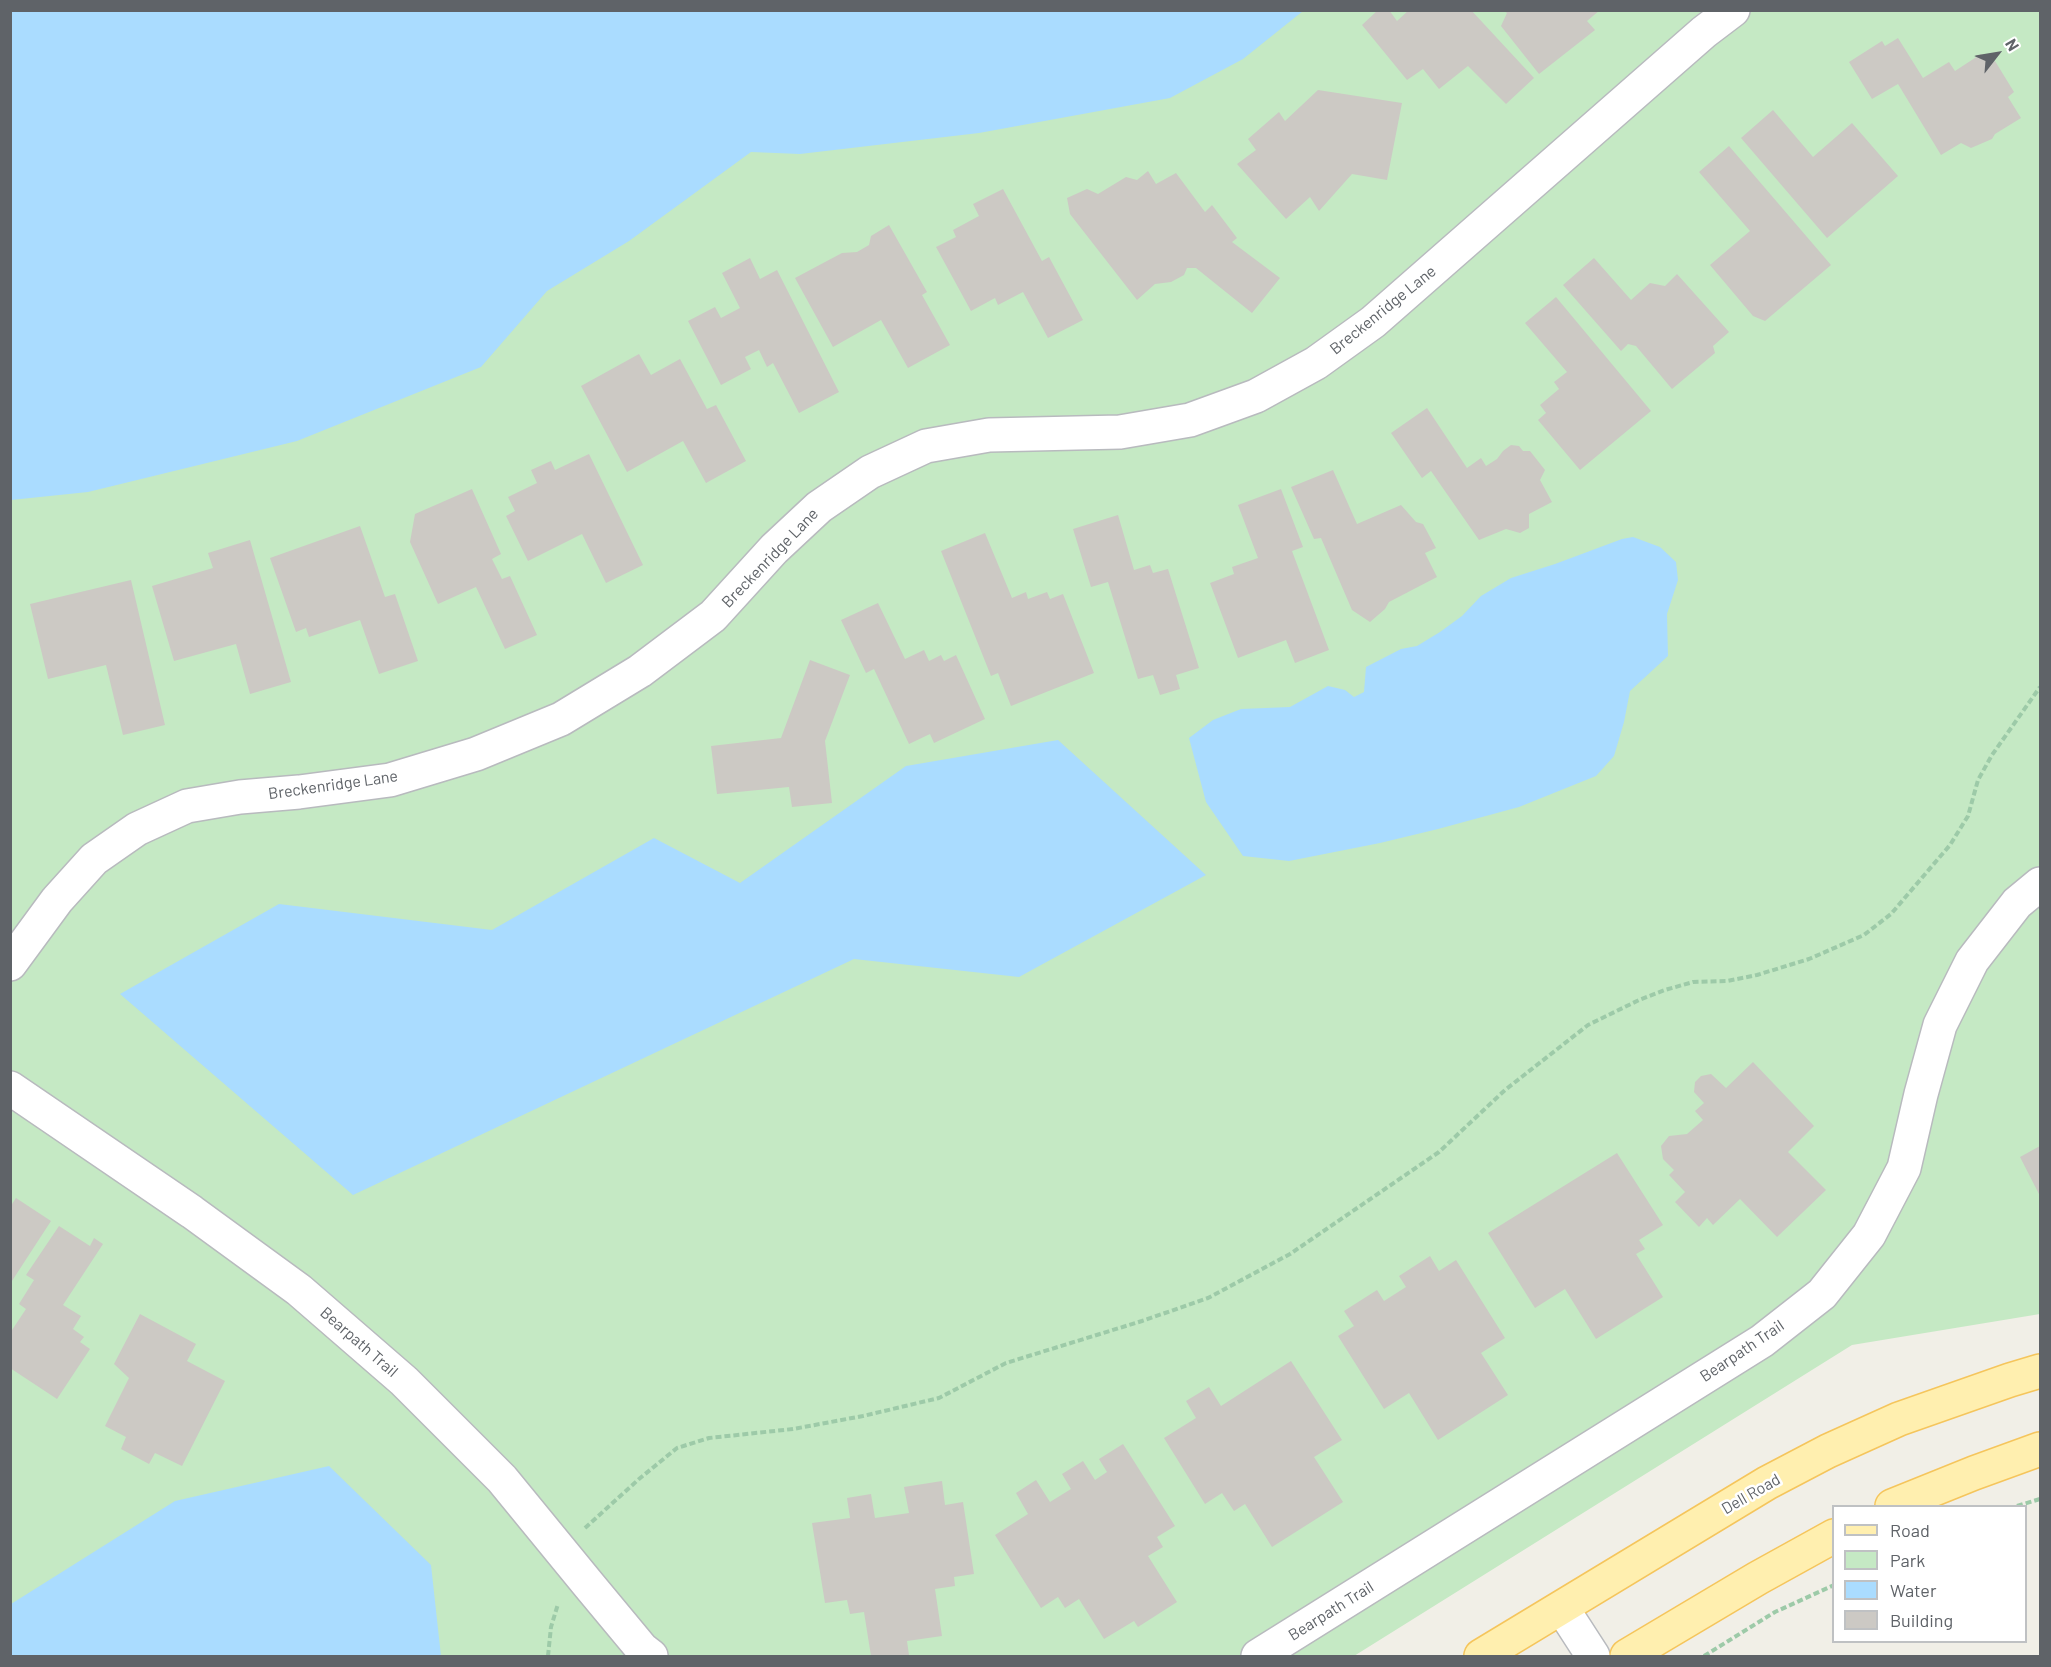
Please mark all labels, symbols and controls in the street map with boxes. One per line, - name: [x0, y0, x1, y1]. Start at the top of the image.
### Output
- north arrow: [1967, 24, 2027, 84]
- text: N: [2002, 35, 2024, 54]
- street label: Breckenridge Lane: [1326, 261, 1440, 359]
- street label: Breckenridge Lane: [718, 504, 822, 612]
- street label: Breckenridge Lane: [267, 766, 399, 804]
- street label: Bearpath Trail: [316, 1303, 402, 1381]
- street label: Bearpath Trail: [1696, 1316, 1788, 1386]
- street label: Dell Road: [1718, 1470, 1784, 1518]
- legend: [1832, 1505, 2027, 1643]
- text: Road: [1890, 1519, 1930, 1541]
- text: Park: [1890, 1549, 1925, 1571]
- street label: Bearpath Trail: [1285, 1577, 1377, 1645]
- text: Water: [1890, 1579, 1937, 1601]
- text: Building: [1890, 1609, 1953, 1631]

